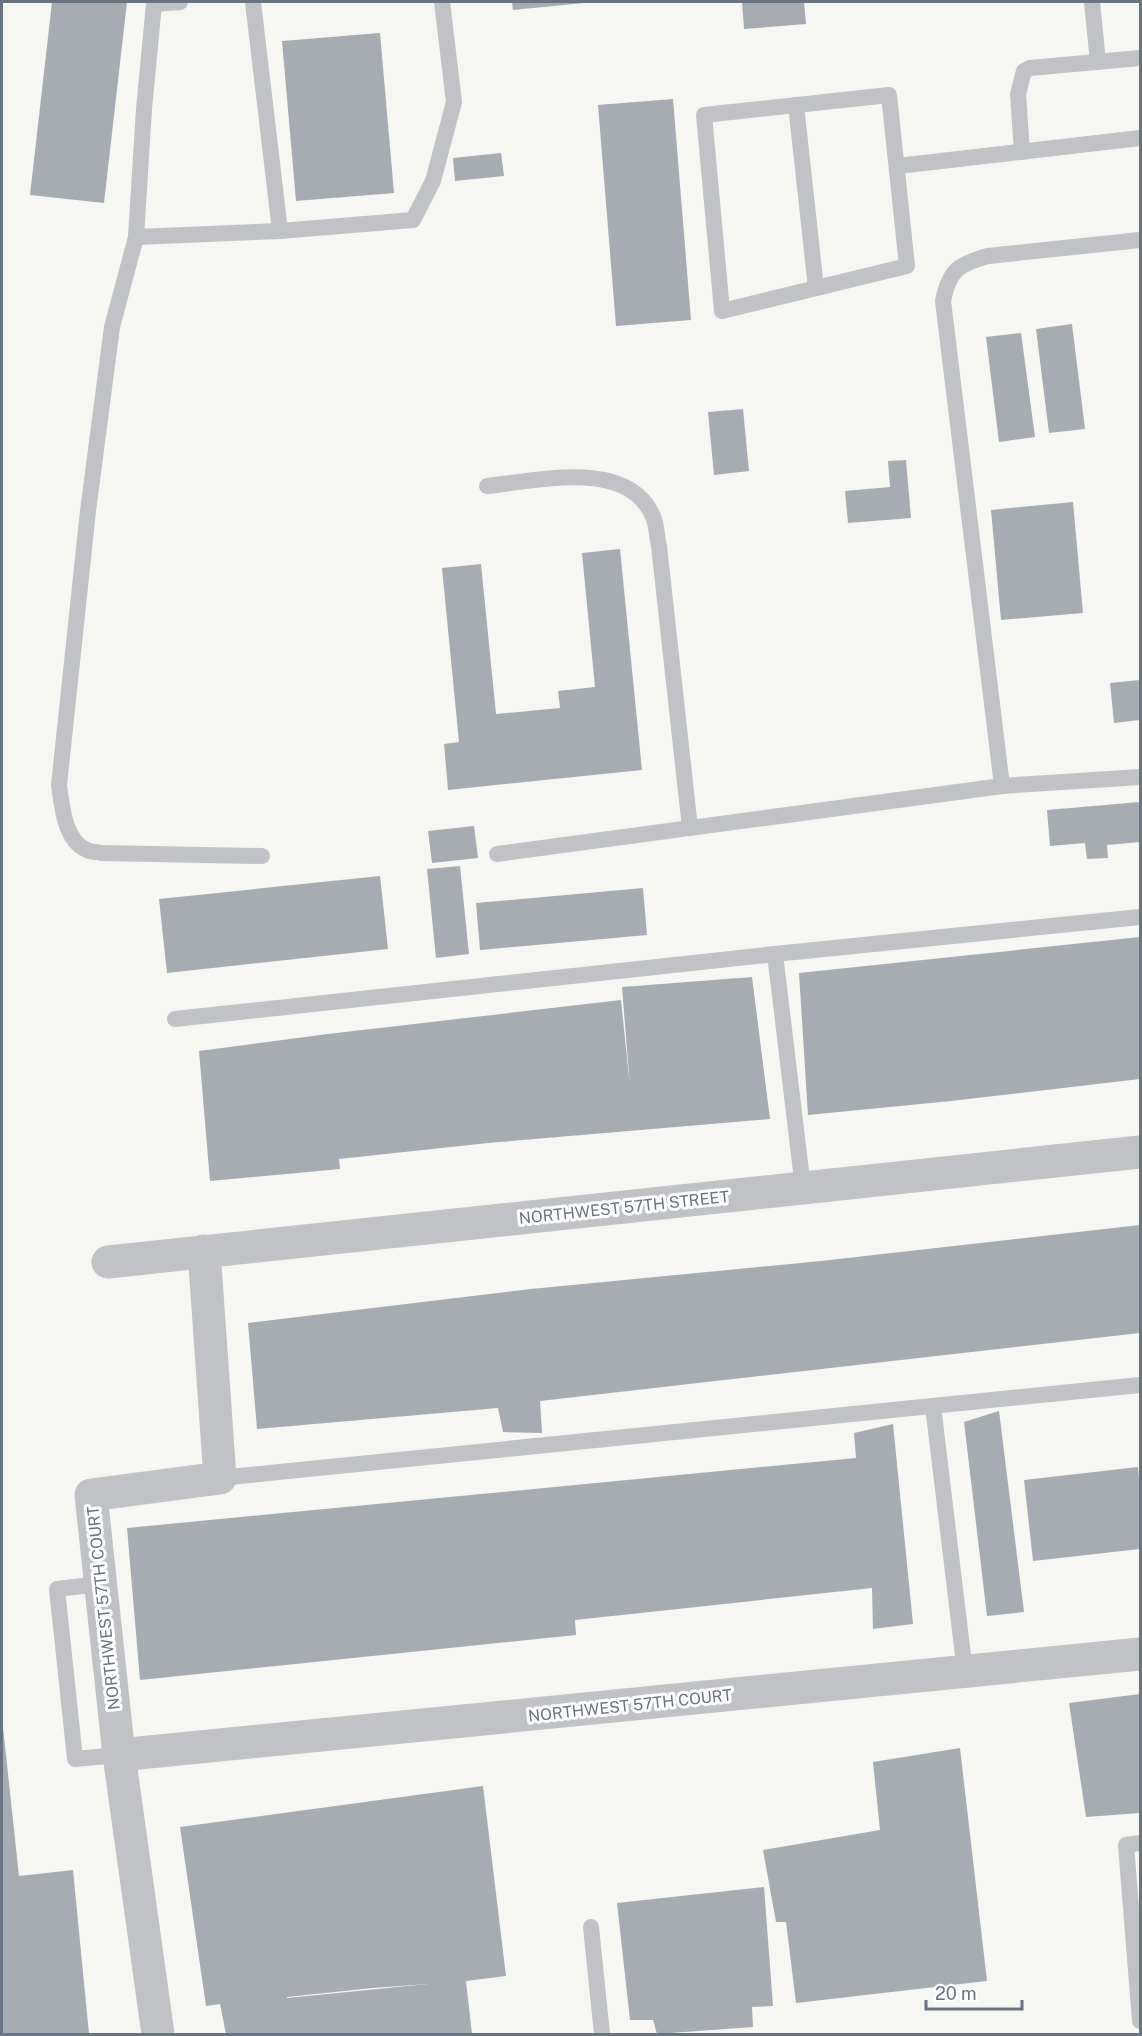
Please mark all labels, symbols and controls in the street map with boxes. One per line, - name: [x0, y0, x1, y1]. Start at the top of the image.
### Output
- street label: NORTHWEST 57TH STREET: [518, 1187, 731, 1228]
- street label: NORTHWEST 57TH COURT: [83, 1505, 124, 1711]
- street label: NORTHWEST 57TH COURT: [527, 1685, 733, 1726]
- scale bar: [926, 1973, 1022, 2011]
- text: 20 m: [935, 1983, 977, 2004]

